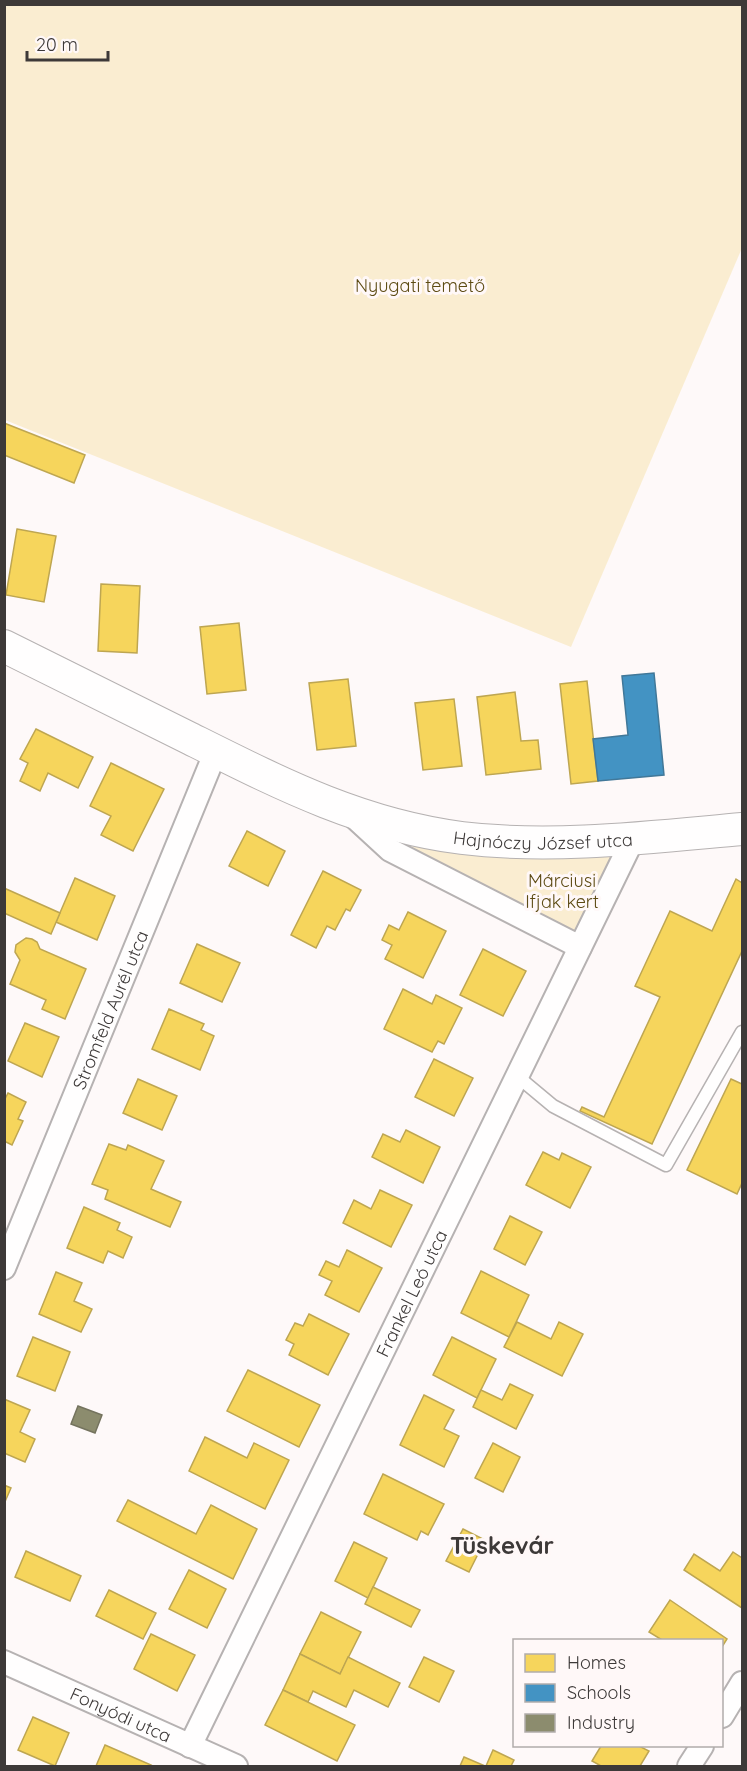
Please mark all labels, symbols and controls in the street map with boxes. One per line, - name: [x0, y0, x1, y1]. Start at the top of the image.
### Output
- scale bar: [27, 24, 108, 62]
- text: 20 m: [36, 33, 78, 56]
- park label: Nyugati temető: [355, 274, 485, 297]
- street label: Hajnóczy József utca: [452, 825, 633, 854]
- park label: Márciusi Ifjak kert: [525, 869, 599, 913]
- street label: Stromfeld Aurél utca: [67, 927, 153, 1093]
- street label: Frankel Leó utca: [370, 1226, 452, 1360]
- district label: Tüskevár: [450, 1530, 554, 1560]
- legend: [513, 1639, 723, 1747]
- text: Homes: [567, 1651, 626, 1674]
- text: Schools: [567, 1681, 631, 1704]
- street label: Fonyódi utca: [67, 1682, 175, 1747]
- text: Industry: [567, 1711, 635, 1734]

